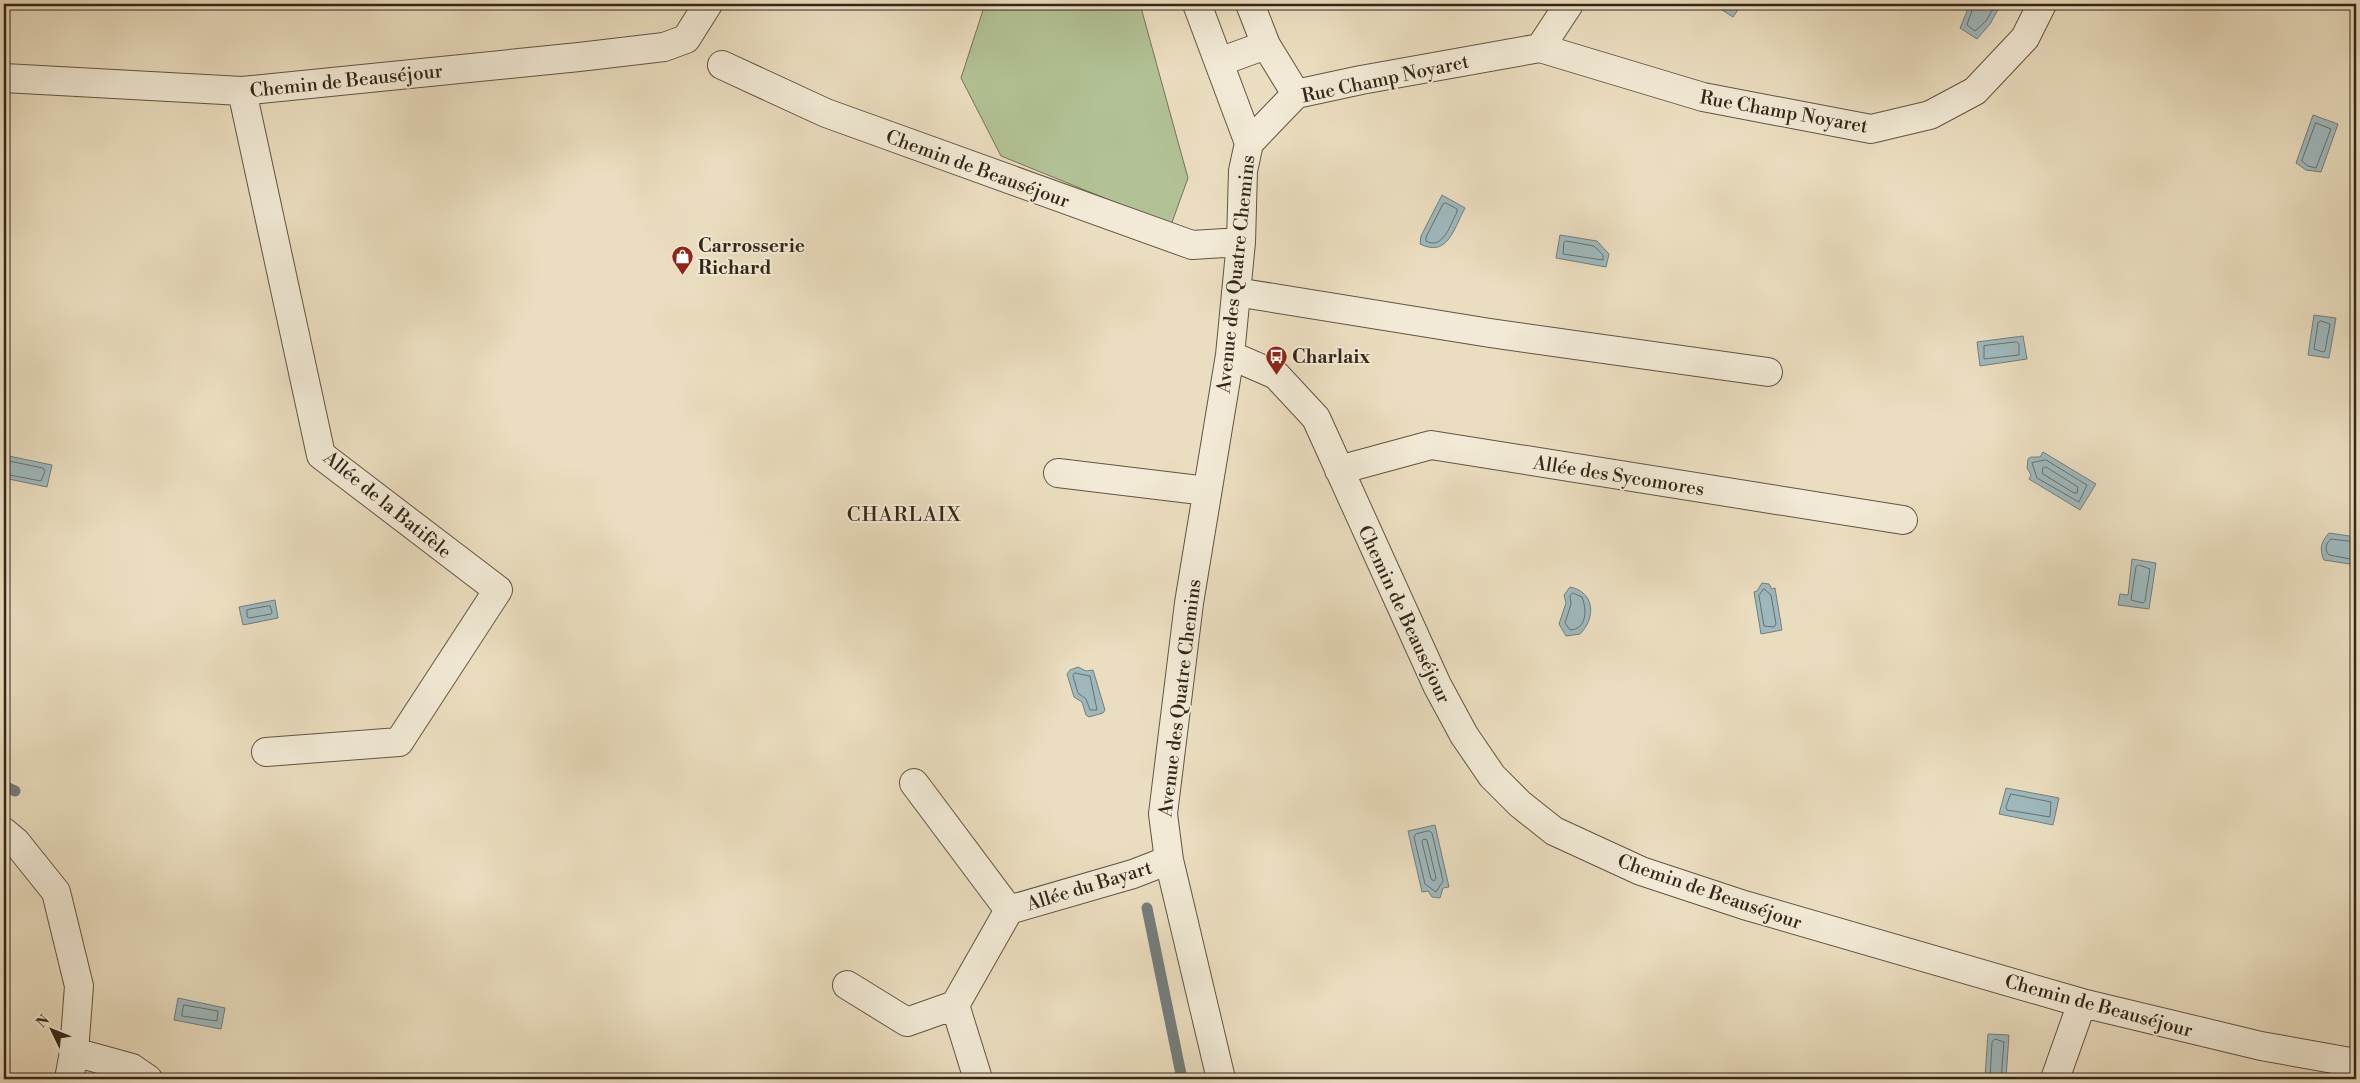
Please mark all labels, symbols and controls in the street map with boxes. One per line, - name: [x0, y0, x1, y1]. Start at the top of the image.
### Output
- street label: Rue Champ Noyaret: [1299, 49, 1471, 108]
- street label: Chemin de Beauséjour: [249, 59, 444, 103]
- street label: Rue Champ Noyaret: [1698, 85, 1870, 139]
- street label: Chemin de Beauséjour: [883, 125, 1073, 213]
- street label: Avenue des Quatre Chemins: [1211, 154, 1260, 395]
- place label: Carrosserie Richard: [698, 234, 805, 280]
- shop icon: Carrosserie Richard: [670, 244, 694, 275]
- bus stop icon: Charlaix: [1264, 344, 1288, 375]
- place label: Charlaix: [1292, 345, 1370, 369]
- street label: Allée de la Batifèle: [318, 445, 456, 564]
- street label: Allée des Sycomores: [1531, 450, 1706, 501]
- district label: CHARLAIX: [847, 503, 961, 528]
- street label: Chemin de Beauséjour: [1352, 522, 1456, 707]
- street label: Avenue des Quatre Chemins: [1153, 578, 1206, 819]
- street label: Chemin de Beauséjour: [1614, 849, 1805, 935]
- street label: Allée du Bayart: [1023, 855, 1155, 917]
- street label: Chemin de Beauséjour: [2002, 969, 2195, 1043]
- north arrow: [28, 1006, 78, 1056]
- text: N: [33, 1012, 54, 1032]

